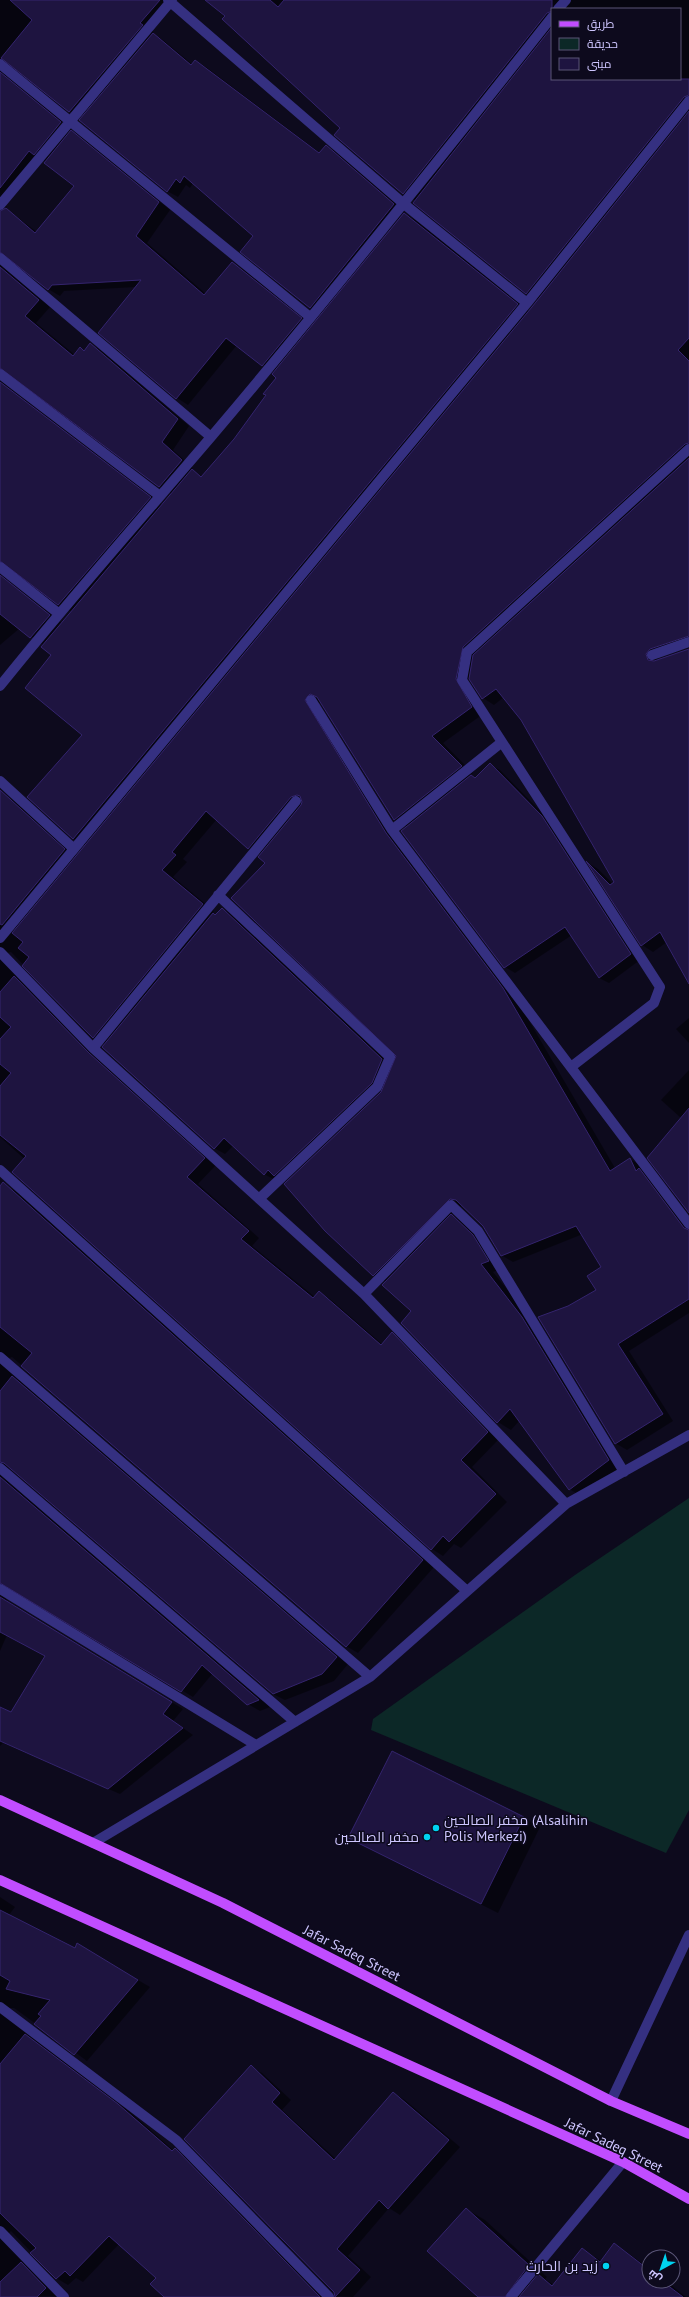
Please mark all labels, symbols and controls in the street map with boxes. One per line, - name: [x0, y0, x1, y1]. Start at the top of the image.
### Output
- legend: [551, 8, 681, 80]
- text: طريق: [587, 16, 615, 31]
- text: حديقة: [587, 36, 618, 51]
- text: مبنى: [587, 56, 612, 71]
- place label: مخفر الصالحين (Alsalihin Polis Merkezi): [444, 1811, 588, 1845]
- marker: مخفر الصالحين (Alsalihin Polis Merkezi): [431, 1823, 441, 1833]
- place label: مخفر الصالحين: [335, 1828, 419, 1846]
- marker: مخفر الصالحين: [422, 1832, 432, 1842]
- street label: Jafar Sadeq Street: [299, 1920, 404, 1985]
- street label: Jafar Sadeq Street: [561, 2113, 666, 2177]
- north arrow: [641, 2249, 681, 2289]
- place label: زيد بن الحارث: [526, 2257, 598, 2275]
- marker: زيد بن الحارث: [601, 2261, 611, 2271]
- text: ش: [645, 2267, 664, 2287]

